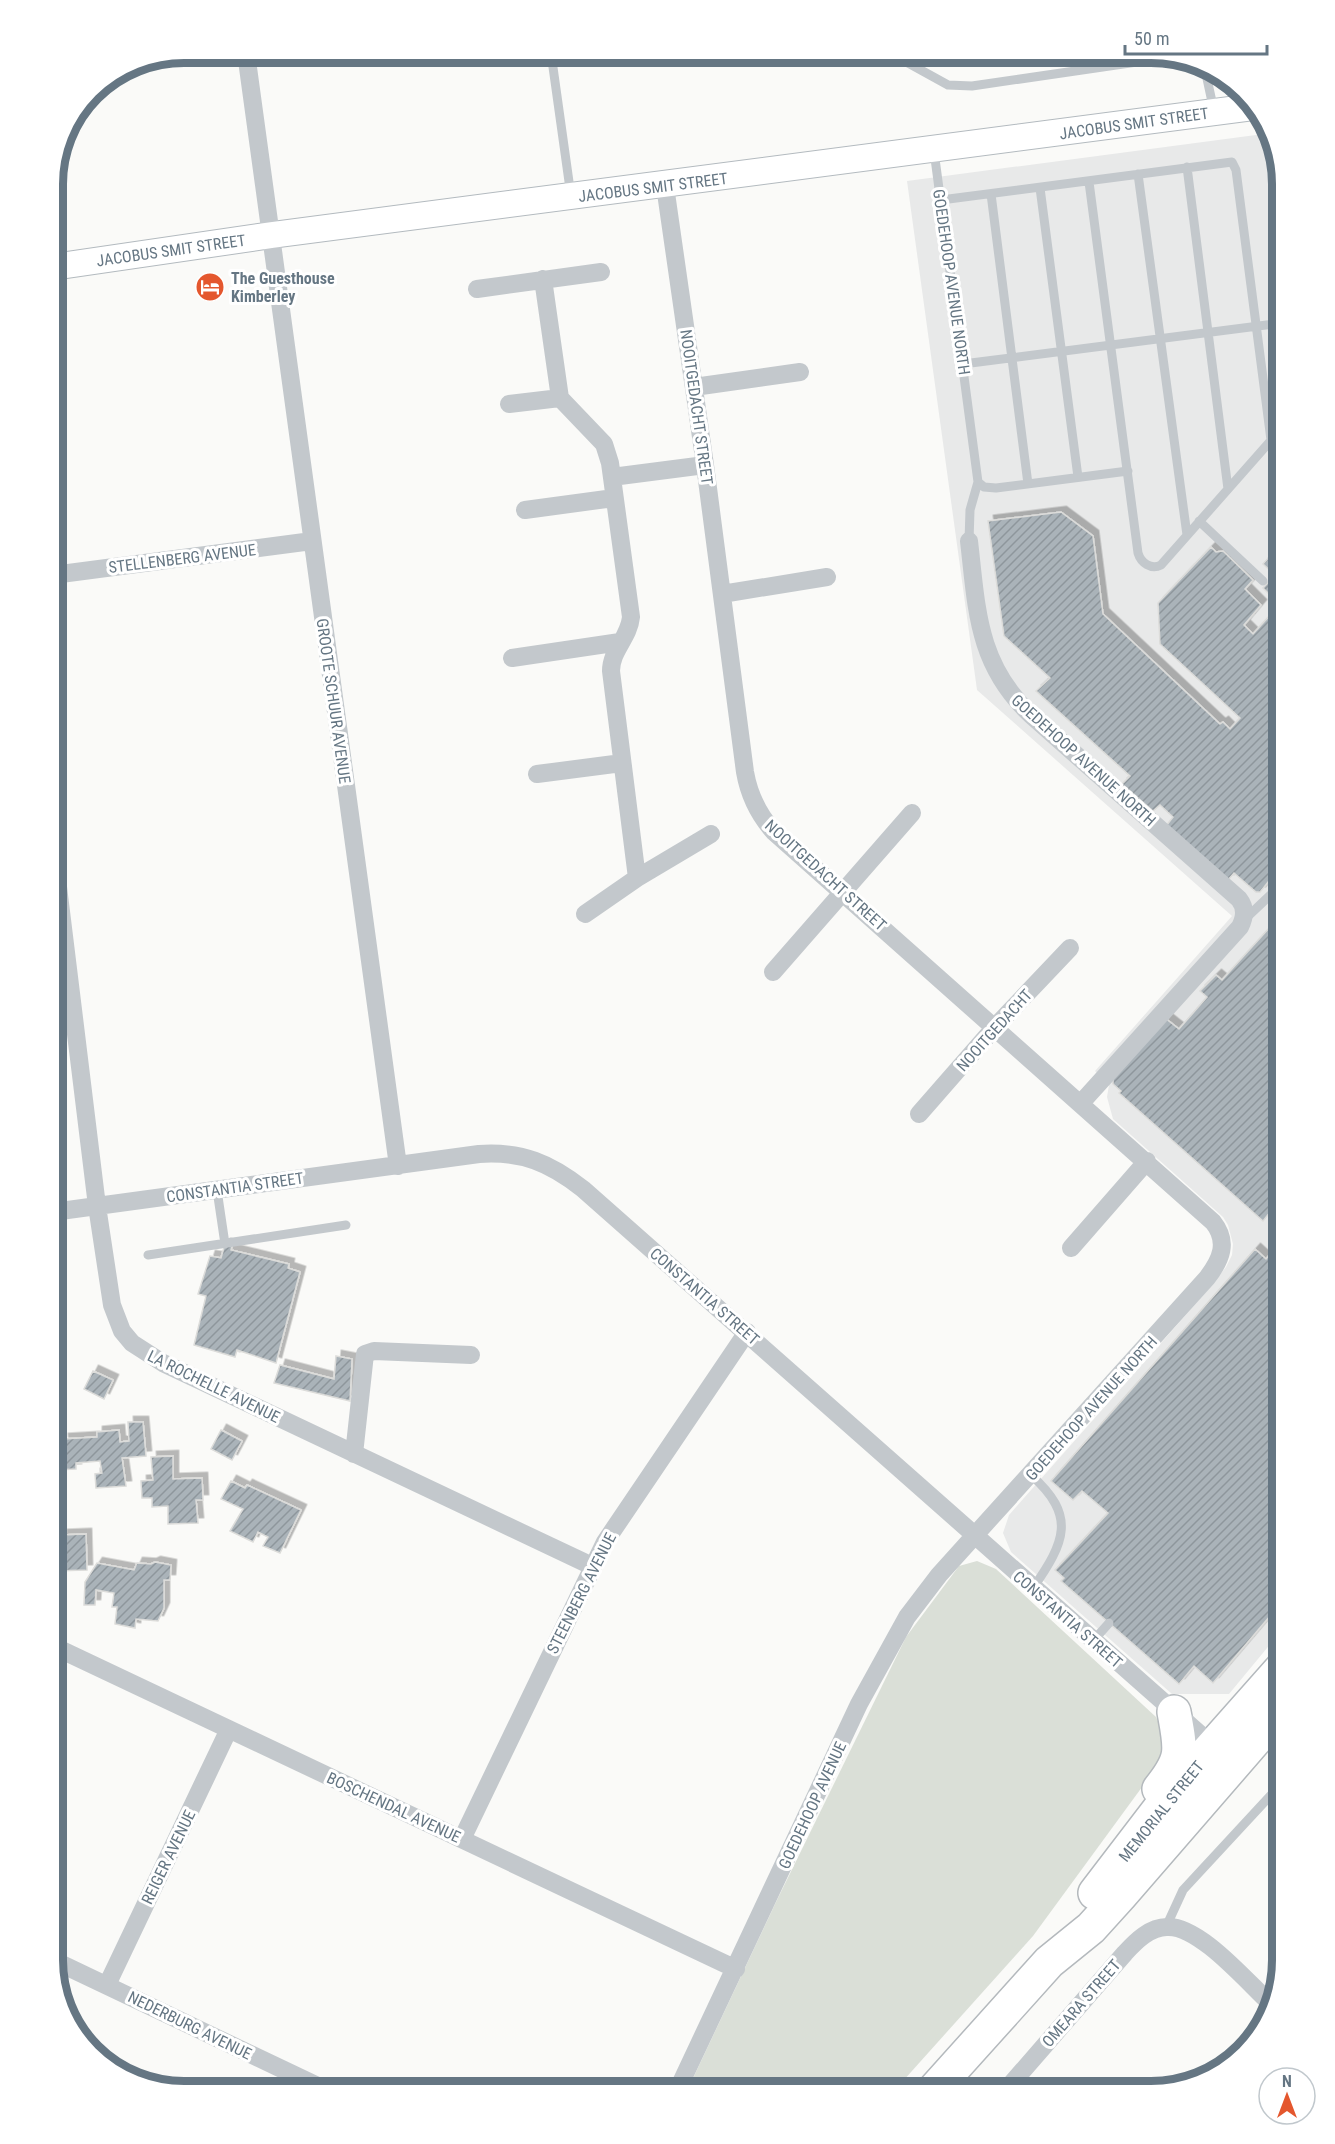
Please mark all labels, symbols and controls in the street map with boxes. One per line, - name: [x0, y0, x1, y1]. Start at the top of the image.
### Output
- scale bar: [1125, 18, 1268, 56]
- text: 50 m: [1134, 28, 1169, 49]
- street label: JACOBUS SMIT STREET: [1058, 104, 1210, 143]
- street label: JACOBUS SMIT STREET: [577, 169, 729, 206]
- street label: GOEDEHOOP AVENUE NORTH: [929, 188, 974, 376]
- street label: JACOBUS SMIT STREET: [95, 231, 247, 270]
- place label: The Guesthouse Kimberley: [231, 269, 335, 306]
- hotel icon: The Guesthouse Kimberley: [194, 271, 226, 303]
- street label: NOOITGEDACHT STREET: [676, 328, 717, 486]
- street label: STELLENBERG AVENUE: [107, 540, 257, 577]
- street label: GROOTE SCHUUR AVENUE: [312, 617, 355, 785]
- street label: GOEDEHOOP AVENUE NORTH: [1008, 691, 1160, 830]
- street label: NOOITGEDACHT STREET: [761, 816, 890, 935]
- street label: NOOITGEDACHT: [953, 985, 1036, 1075]
- street label: CONSTANTIA STREET: [165, 1168, 305, 1207]
- street label: CONSTANTIA STREET: [646, 1244, 763, 1349]
- street label: GOEDEHOOP AVENUE NORTH: [1022, 1332, 1161, 1484]
- street label: LA ROCHELLE AVENUE: [145, 1346, 283, 1427]
- street label: STEENBERG AVENUE: [543, 1530, 620, 1657]
- street label: CONSTANTIA STREET: [1009, 1567, 1126, 1672]
- street label: GOEDEHOOP AVENUE: [775, 1739, 850, 1872]
- street label: MEMORIAL STREET: [1115, 1757, 1208, 1866]
- street label: BOSCHENDAL AVENUE: [324, 1768, 464, 1847]
- street label: REIGER AVENUE: [137, 1807, 199, 1907]
- street label: OMEARA STREET: [1038, 1956, 1125, 2051]
- street label: NEDERBURG AVENUE: [125, 1987, 255, 2064]
- north arrow: [1257, 2066, 1317, 2126]
- text: N: [1282, 2072, 1292, 2091]

